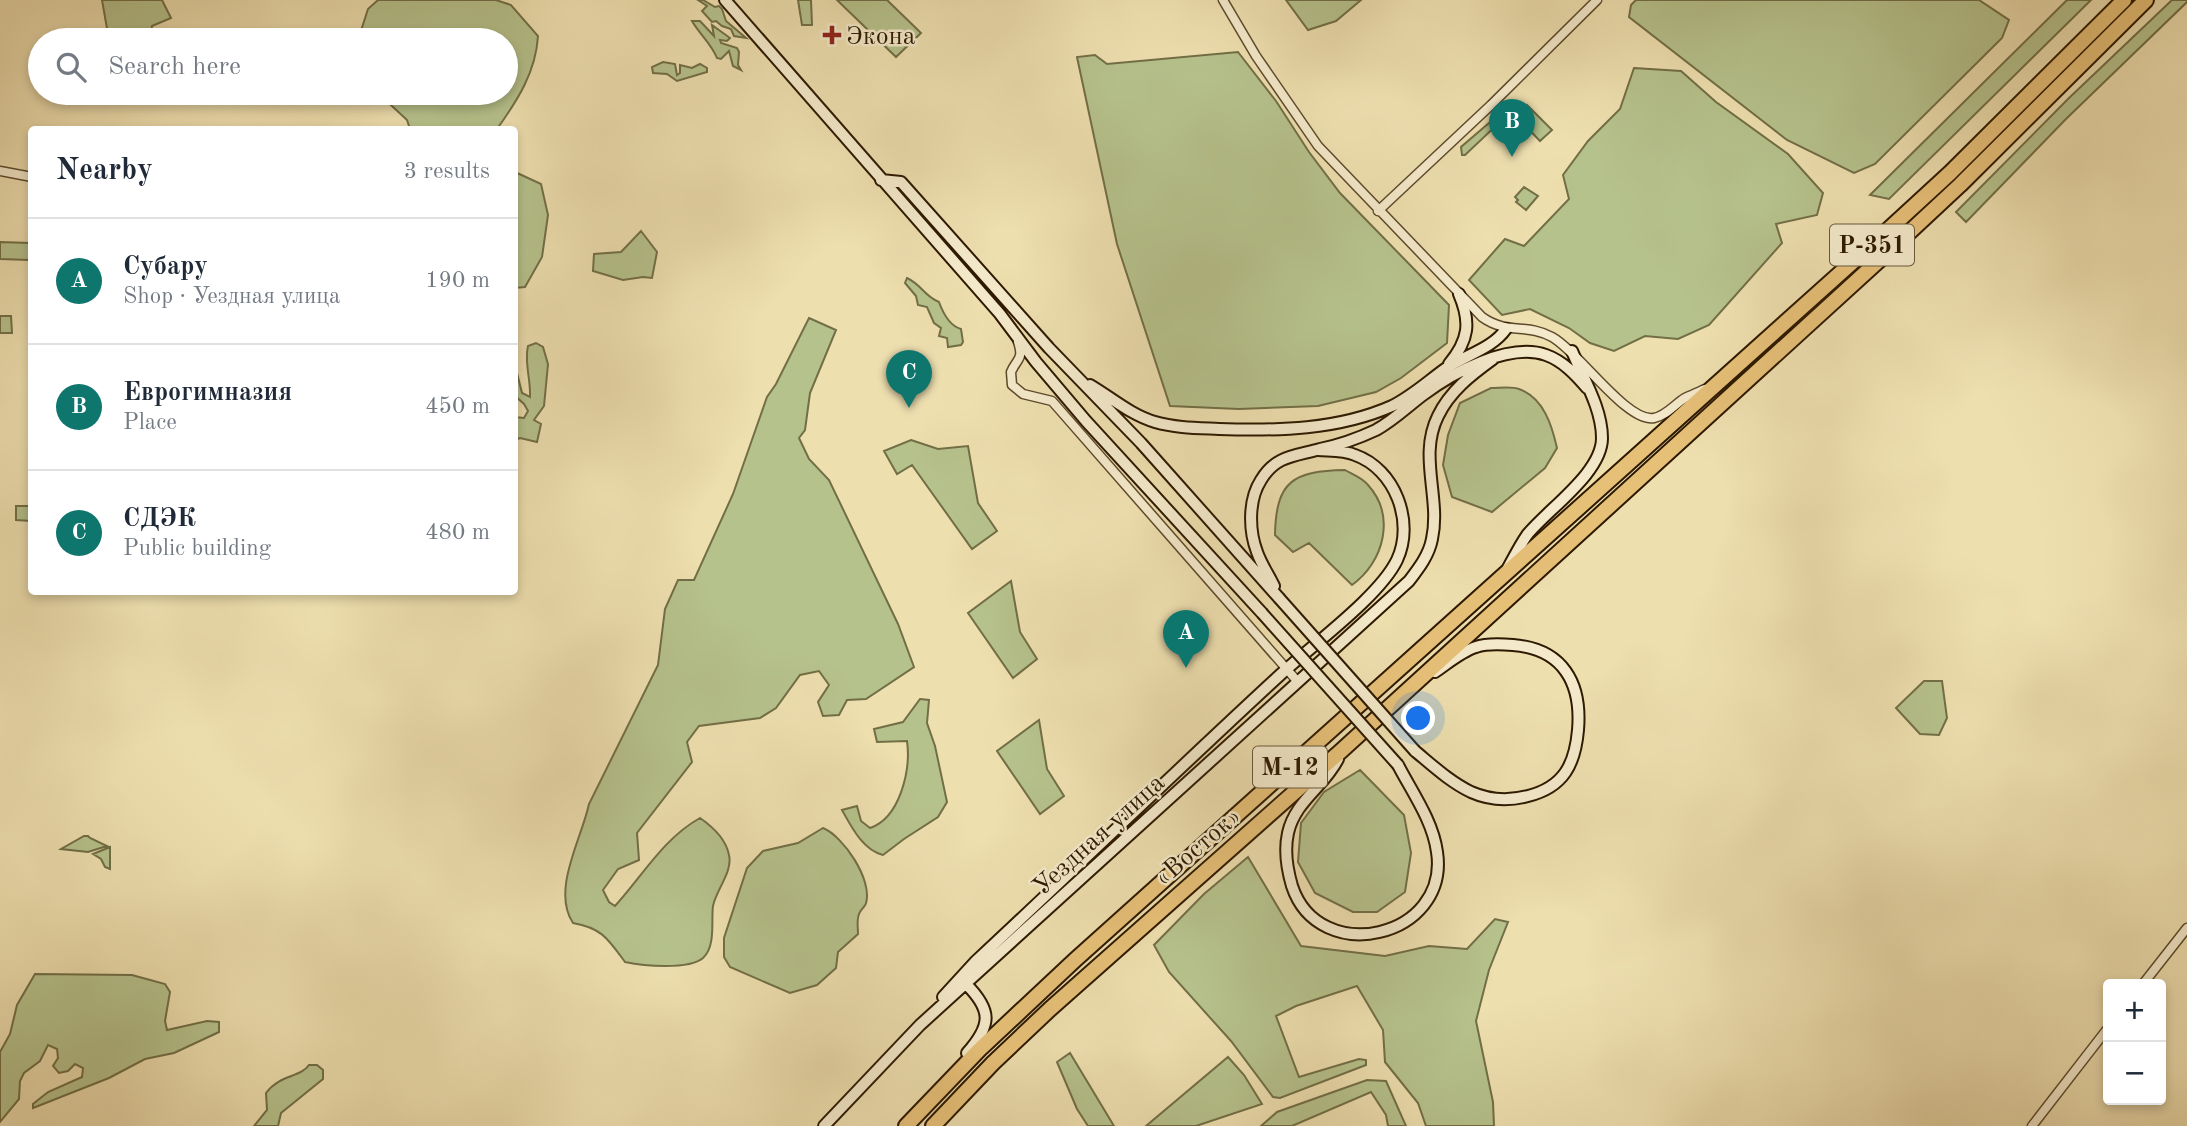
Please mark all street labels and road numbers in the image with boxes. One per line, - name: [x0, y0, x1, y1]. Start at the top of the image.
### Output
- road number: Р-351: [1830, 224, 1914, 266]
- road number: М-12: [1253, 746, 1327, 788]
- street label: Уездная улица: [1029, 770, 1170, 901]
- street label: «Восток»: [1150, 803, 1247, 892]

